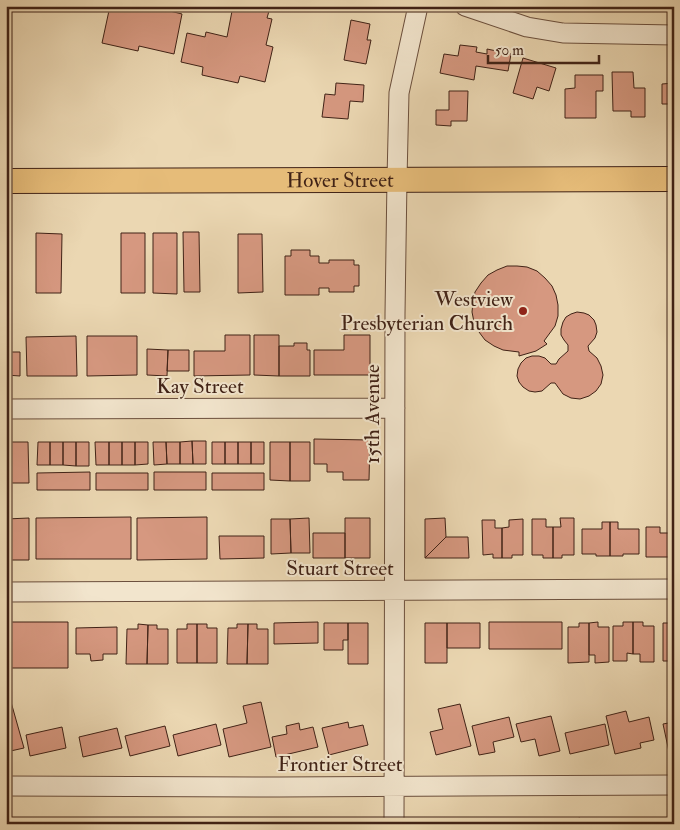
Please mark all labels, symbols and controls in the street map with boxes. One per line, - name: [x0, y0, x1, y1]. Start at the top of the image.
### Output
- scale bar: [488, 32, 599, 64]
- text: 50 m: [495, 41, 524, 60]
- street label: Hover Street: [286, 166, 394, 194]
- place label: Westview Presbyterian Church: [341, 286, 514, 337]
- marker: Westview Presbyterian Church: [517, 305, 529, 317]
- street label: 15th Avenue: [359, 364, 386, 464]
- street label: Kay Street: [156, 373, 244, 400]
- street label: Stuart Street: [286, 555, 394, 582]
- street label: Frontier Street: [277, 751, 403, 778]

